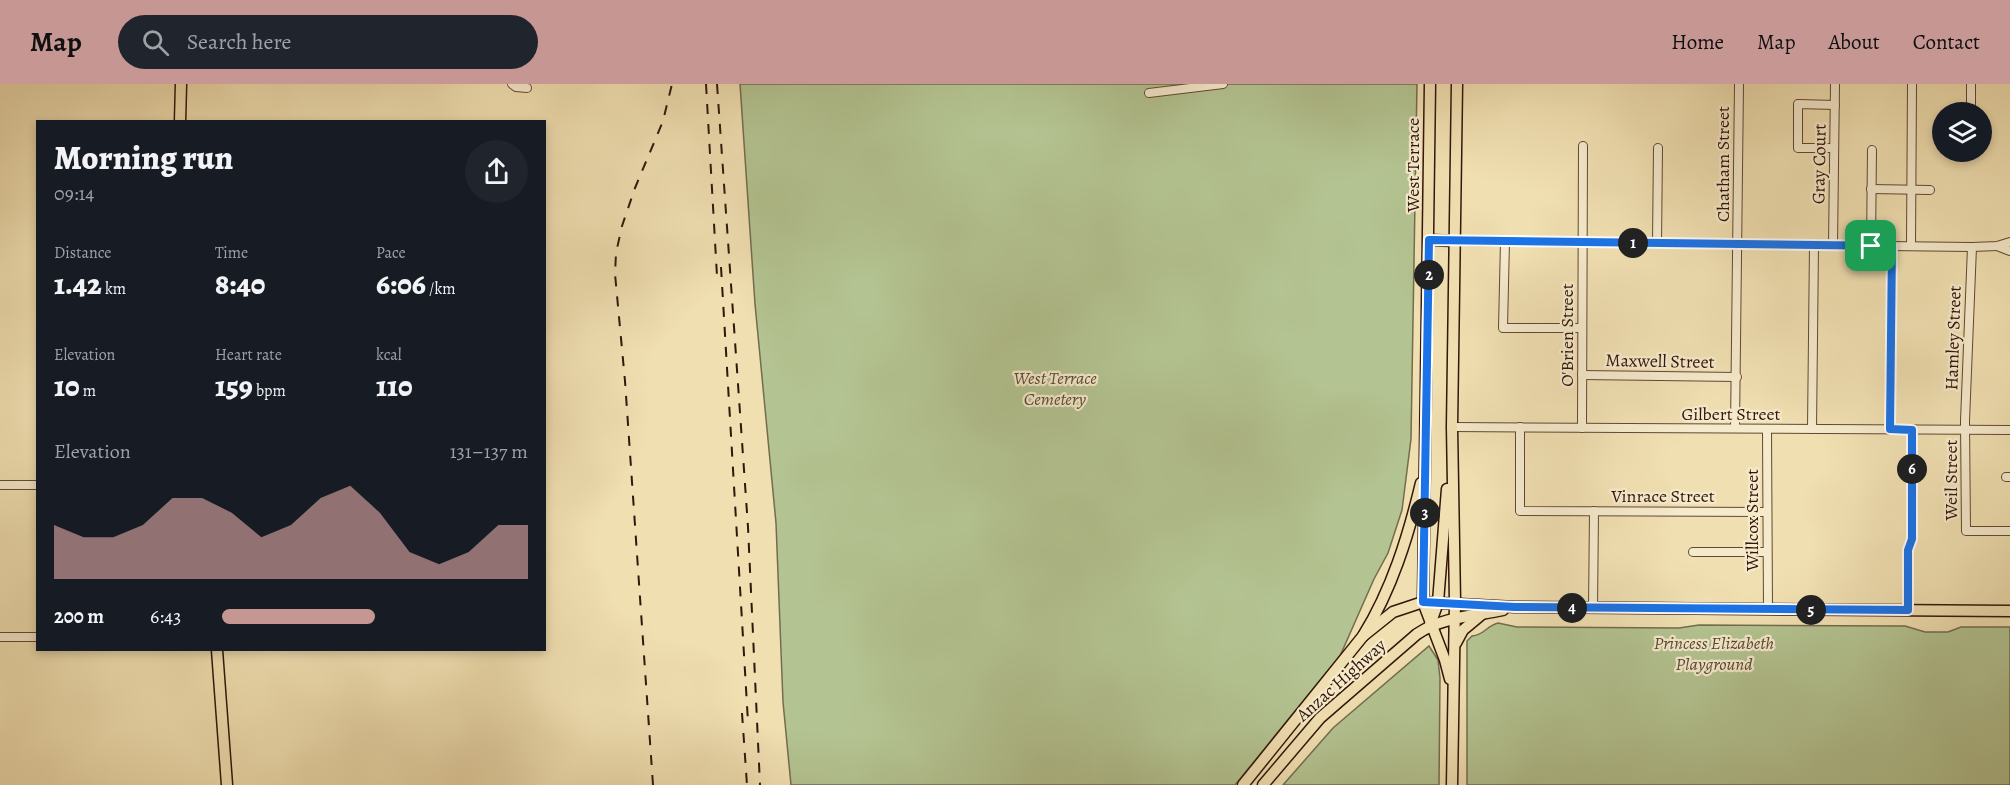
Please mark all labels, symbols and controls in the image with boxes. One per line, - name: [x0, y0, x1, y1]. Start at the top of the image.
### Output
- search box: [118, 15, 538, 69]
- text: Map: [30, 23, 82, 61]
- icon: search: [139, 26, 172, 59]
- text: Search here: [187, 27, 291, 57]
- text: Home: [1671, 28, 1724, 56]
- text: Map: [1757, 28, 1795, 56]
- text: About: [1828, 28, 1880, 56]
- text: Contact: [1913, 28, 1980, 56]
- map controls: [1932, 102, 1992, 162]
- button: layers: [1932, 102, 1992, 162]
- street label: Chatham Street: [1711, 106, 1735, 222]
- street label: West Terrace: [1401, 118, 1425, 213]
- street label: Gray Court: [1806, 124, 1832, 204]
- text: Morning run: [54, 135, 233, 180]
- button: share: [465, 140, 528, 203]
- text: 09:14: [54, 180, 94, 207]
- pin: [1845, 220, 1896, 271]
- pin: 1: [1618, 228, 1648, 258]
- icon: arrive: [1854, 229, 1887, 262]
- text: 1: [1630, 232, 1636, 254]
- text: Distance: [54, 242, 111, 264]
- text: Time: [215, 242, 248, 264]
- text: Pace: [376, 242, 406, 264]
- pin: 2: [1414, 260, 1444, 290]
- text: 1.42: [54, 264, 102, 304]
- text: 8:40: [215, 264, 265, 304]
- text: 6:06: [376, 264, 426, 304]
- text: 2: [1425, 264, 1433, 286]
- text: km: [102, 278, 126, 300]
- text: /km: [426, 278, 456, 300]
- street label: O'Brien Street: [1555, 283, 1579, 387]
- street label: Hamley Street: [1939, 285, 1967, 391]
- text: Elevation: [54, 344, 115, 366]
- text: Heart rate: [215, 344, 282, 366]
- text: kcal: [376, 344, 402, 366]
- street label: Maxwell Street: [1605, 348, 1715, 374]
- text: 10: [54, 366, 80, 406]
- text: 159: [215, 366, 253, 406]
- text: 110: [376, 366, 413, 406]
- park label: West Terrace Cemetery: [1013, 366, 1097, 411]
- text: m: [80, 380, 96, 402]
- text: bpm: [253, 380, 286, 402]
- street label: Gilbert Street: [1682, 402, 1781, 426]
- text: Elevation: [54, 438, 131, 465]
- text: 131–137 m: [450, 438, 528, 465]
- street label: Weil Street: [1939, 440, 1963, 521]
- pin: 6: [1897, 454, 1927, 484]
- text: 6: [1908, 458, 1916, 480]
- street label: Willcox Street: [1740, 469, 1764, 572]
- street label: Vinrace Street: [1610, 484, 1715, 508]
- pin: 3: [1410, 498, 1440, 528]
- text: 3: [1422, 502, 1428, 524]
- pin: 4: [1557, 593, 1587, 623]
- pin: 5: [1796, 595, 1826, 625]
- text: 4: [1568, 597, 1576, 619]
- text: 5: [1808, 599, 1814, 621]
- text: 200 m: [54, 603, 104, 630]
- text: 6:43: [150, 603, 181, 630]
- park label: Princess Elizabeth Playground: [1654, 631, 1774, 676]
- street label: Anzac Highway: [1290, 633, 1392, 727]

